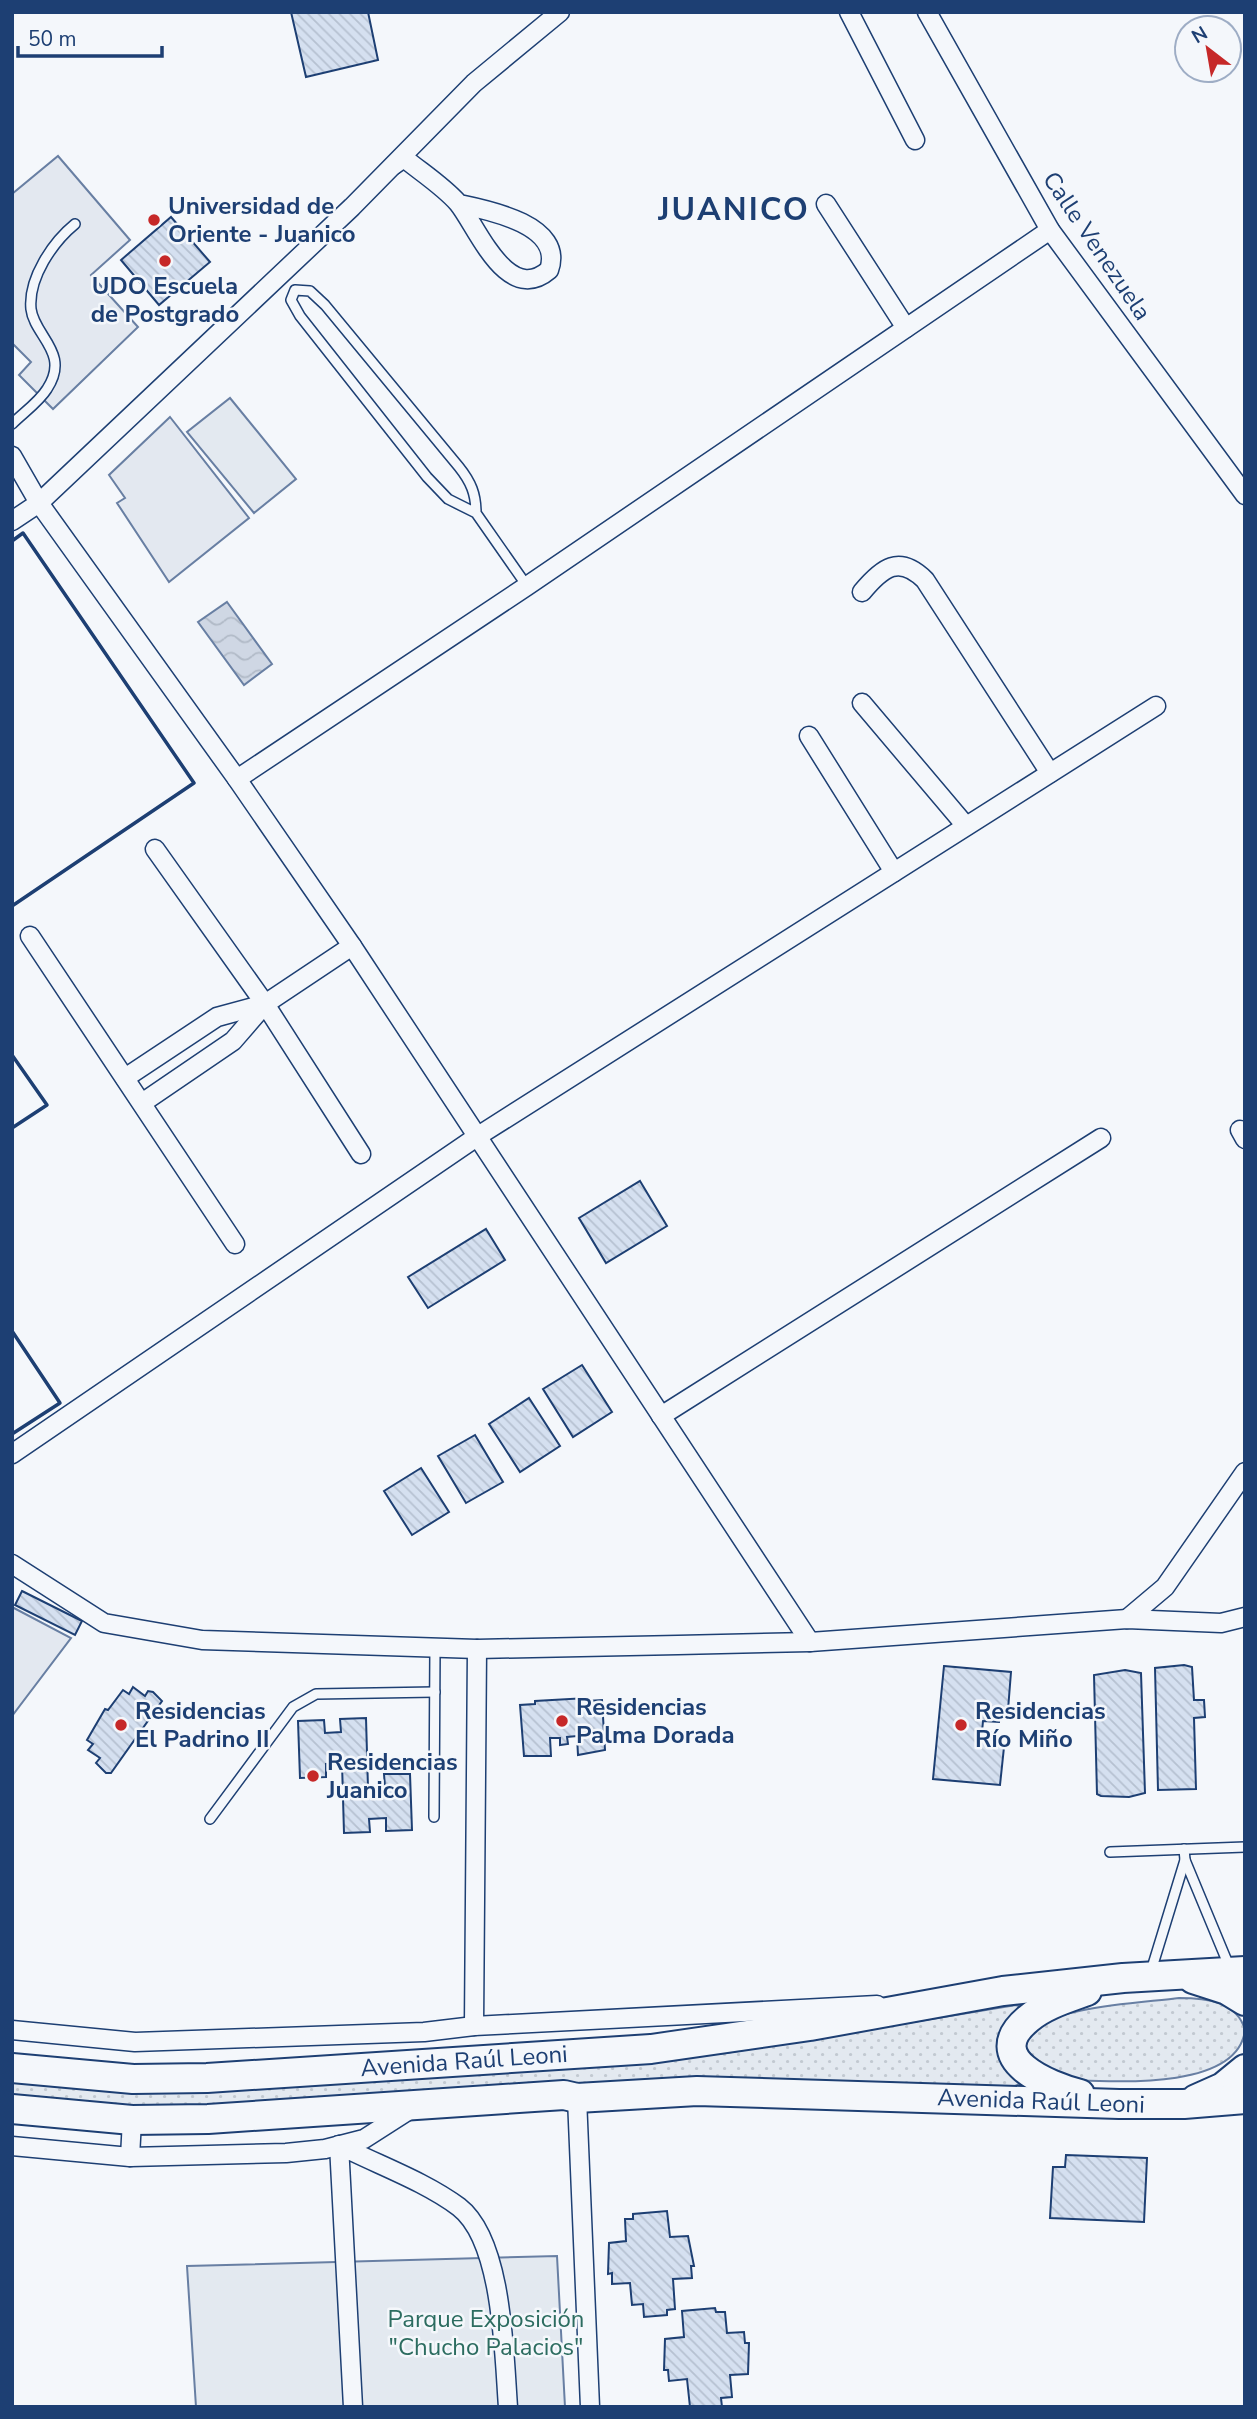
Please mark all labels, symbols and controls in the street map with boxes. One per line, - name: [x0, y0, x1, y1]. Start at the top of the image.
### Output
- scale bar: [18, 14, 161, 58]
- north arrow: [1173, 14, 1243, 84]
- text: N: [1187, 20, 1213, 50]
- text: 50 m: [28, 25, 77, 53]
- street label: Calle Venezuela: [1035, 165, 1159, 327]
- district label: JUANICO: [657, 188, 810, 231]
- place label: Universidad de Oriente - Juanico: [168, 190, 356, 250]
- marker: Universidad de Oriente - Juanico: [146, 212, 162, 228]
- marker: UDO Escuela de Postgrado: [157, 253, 173, 269]
- place label: UDO Escuela de Postgrado: [91, 270, 239, 330]
- place label: Residencias Palma Dorada: [576, 1691, 735, 1751]
- place label: Residencias El Padrino II: [135, 1695, 269, 1755]
- place label: Residencias Río Miño: [975, 1695, 1106, 1755]
- marker: Residencias Palma Dorada: [554, 1713, 570, 1729]
- marker: Residencias El Padrino II: [113, 1717, 129, 1733]
- marker: Residencias Río Miño: [953, 1717, 969, 1733]
- place label: Residencias Juanico: [326, 1746, 458, 1806]
- marker: Residencias Juanico: [305, 1768, 321, 1784]
- street label: Avenida Raúl Leoni: [359, 2038, 569, 2084]
- street label: Avenida Raúl Leoni: [937, 2081, 1145, 2121]
- park label: Parque Exposición "Chucho Palacios": [388, 2303, 584, 2363]

